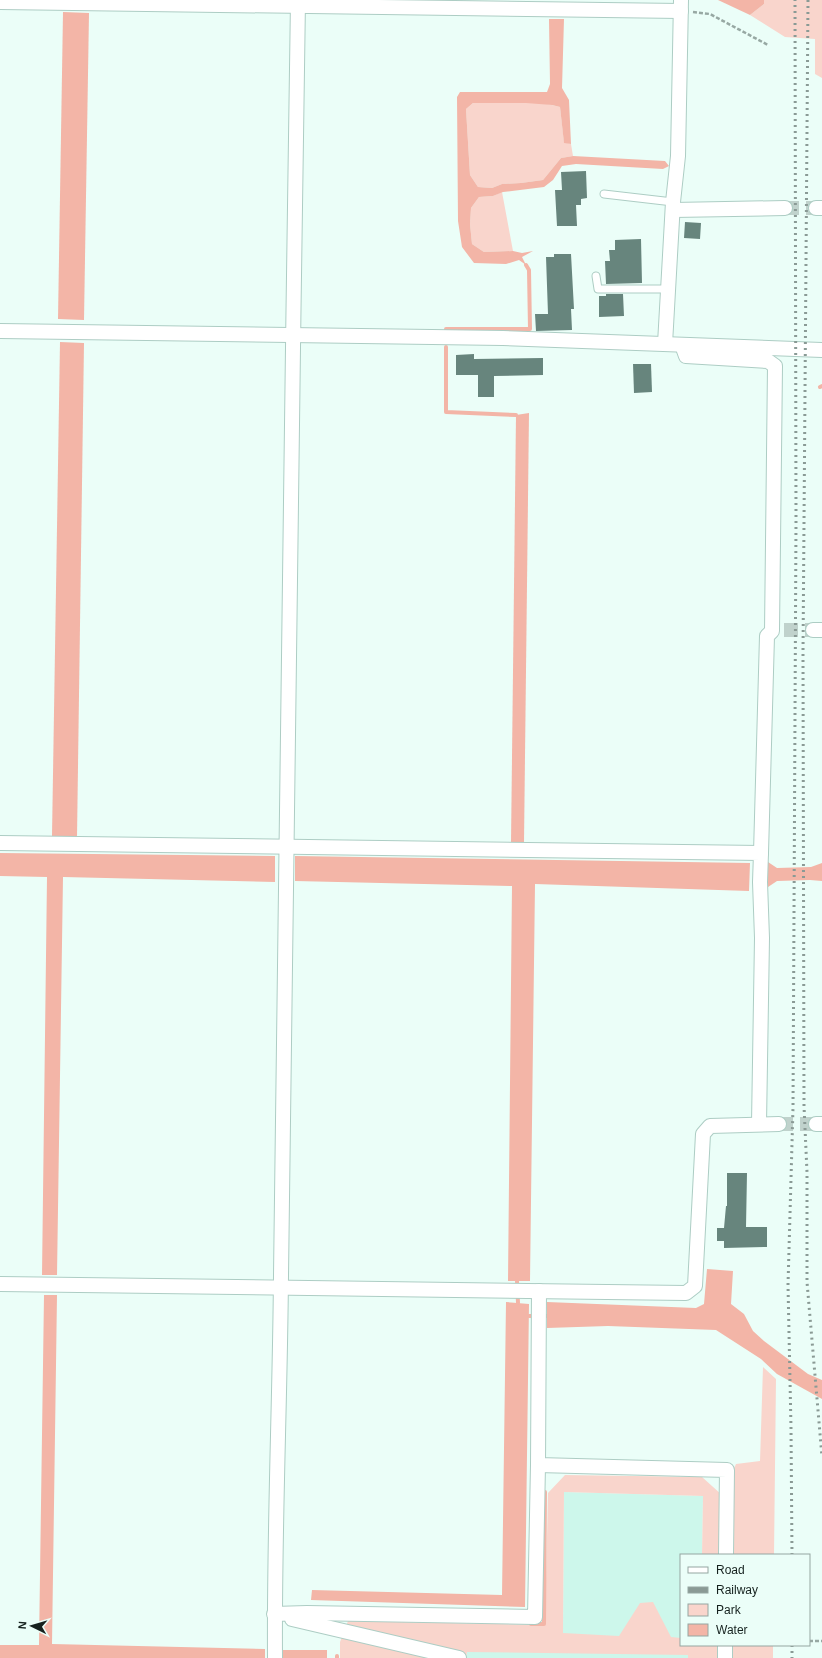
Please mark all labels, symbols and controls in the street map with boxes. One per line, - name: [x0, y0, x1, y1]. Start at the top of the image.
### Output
- legend: [680, 1554, 810, 1646]
- text: Road: [716, 1563, 745, 1577]
- text: Railway: [716, 1583, 758, 1597]
- text: Park: [716, 1603, 742, 1617]
- north arrow: [12, 1606, 52, 1646]
- text: N: [16, 1621, 28, 1630]
- text: Water: [716, 1623, 748, 1637]

